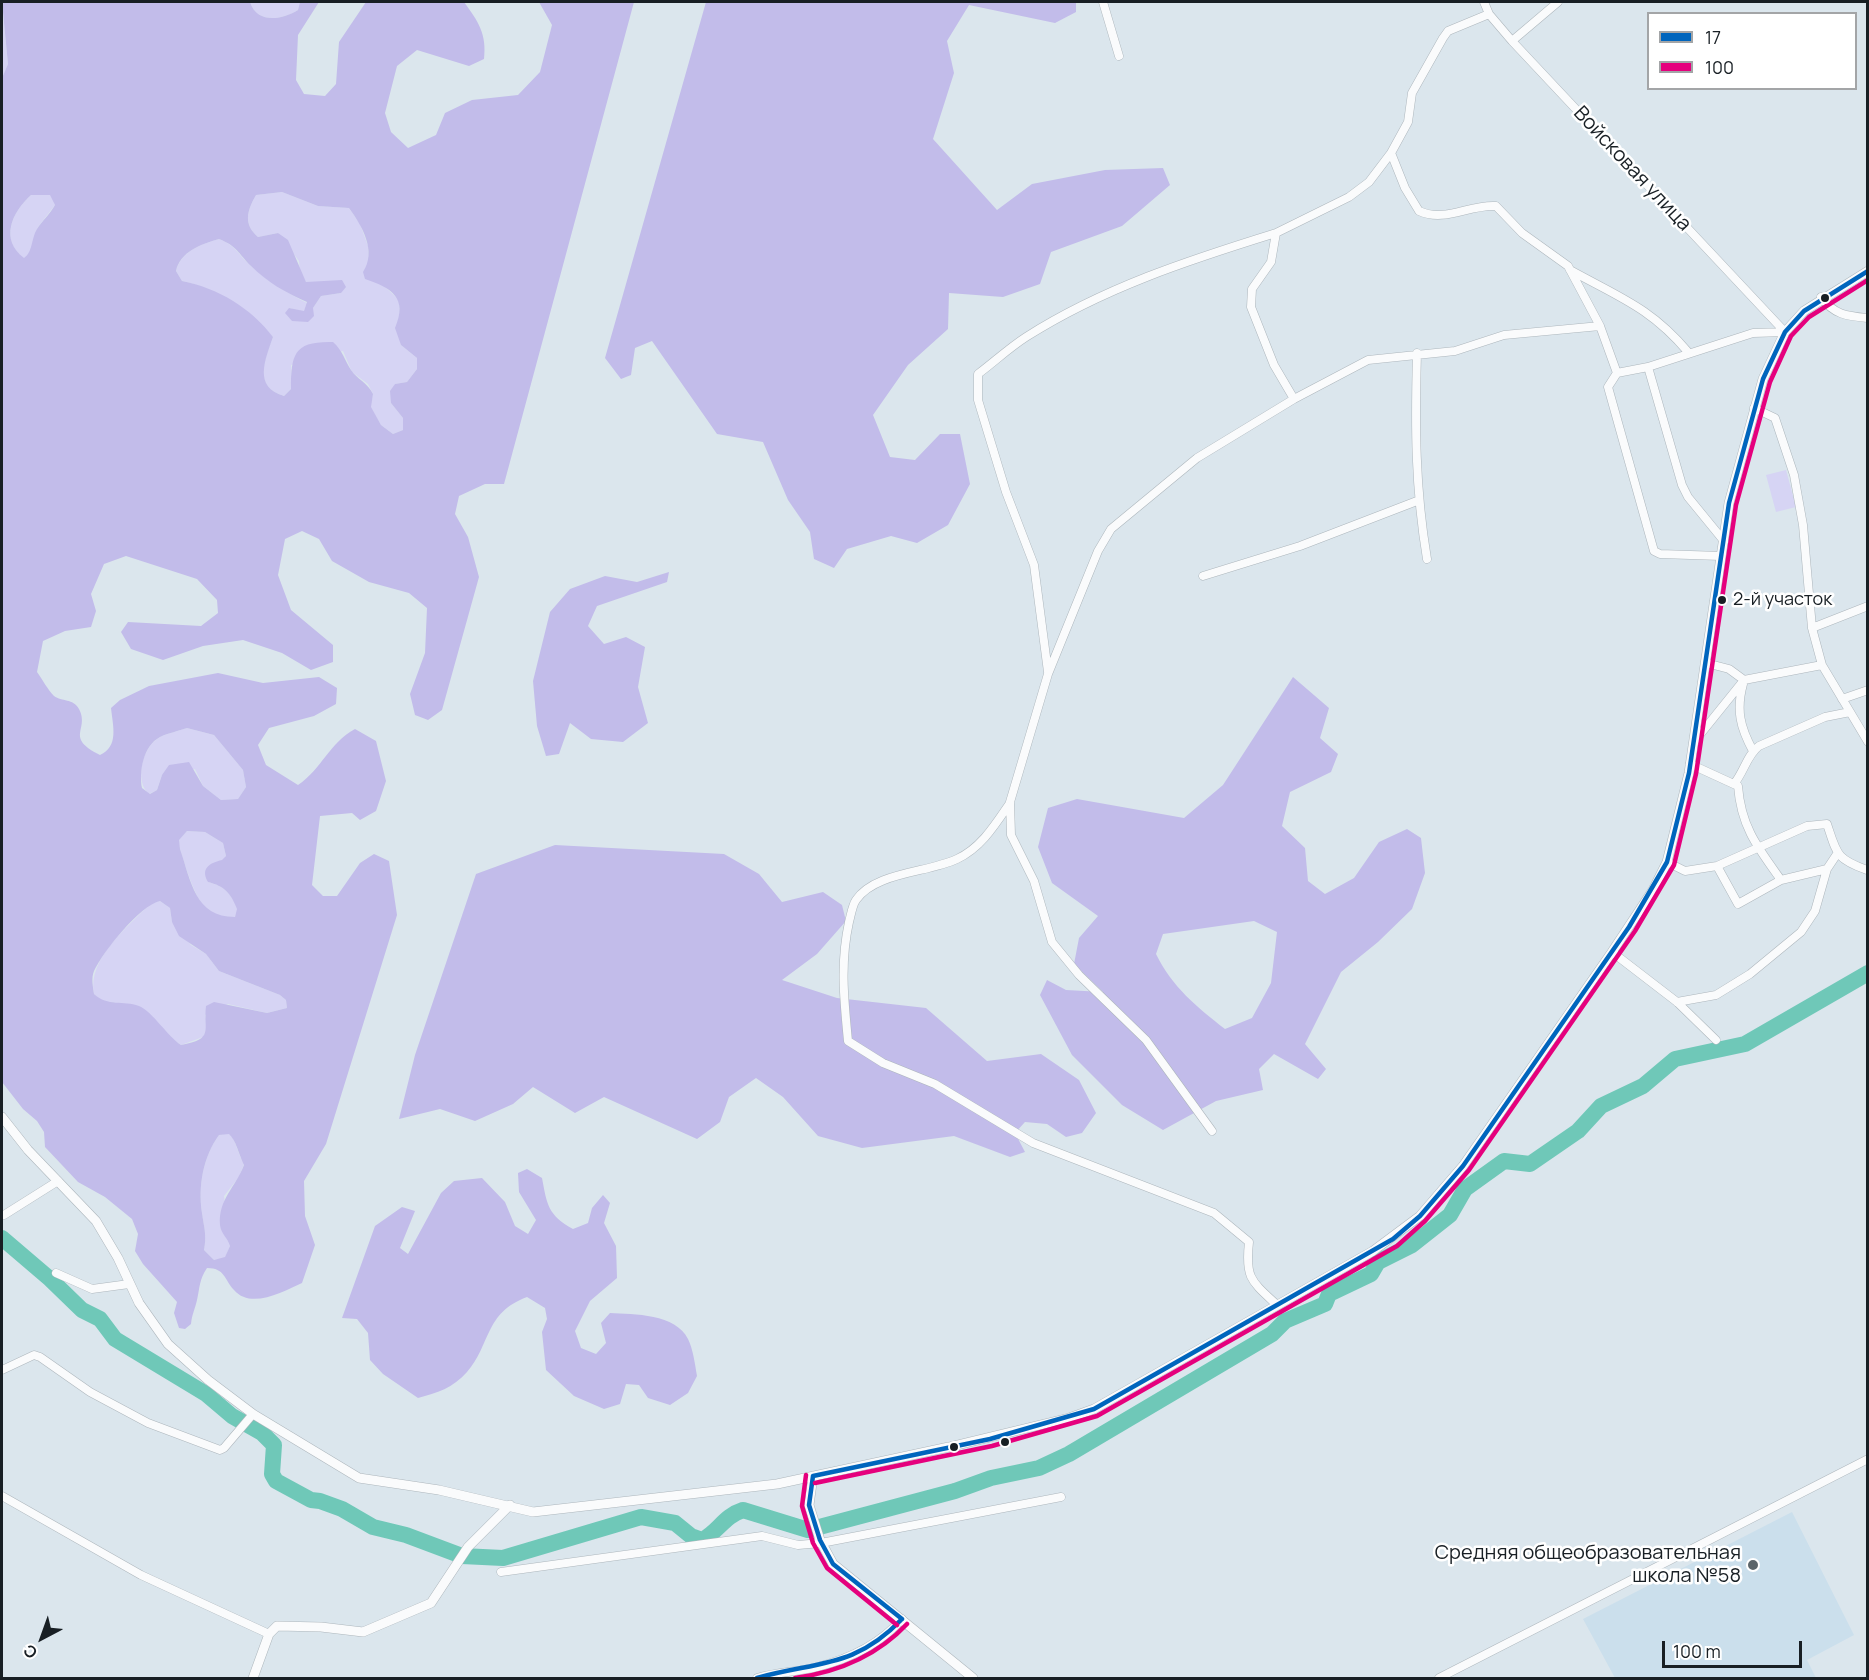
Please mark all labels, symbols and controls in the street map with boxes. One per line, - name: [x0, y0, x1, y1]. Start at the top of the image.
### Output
- legend: [1647, 12, 1857, 90]
- text: 17: [1705, 25, 1721, 49]
- text: 100: [1705, 55, 1734, 79]
- street label: Войсковая улица: [1568, 102, 1696, 236]
- unlabelled marker: [1819, 292, 1831, 304]
- place label: 2-й участок: [1733, 589, 1832, 611]
- marker: 2-й участок: [1716, 594, 1728, 606]
- unlabelled marker: [999, 1436, 1011, 1448]
- unlabelled marker: [948, 1441, 960, 1453]
- place label: Средняя общеобразовательная школа №58: [1435, 1541, 1741, 1588]
- marker: Средняя общеобразовательная школа №58: [1746, 1558, 1760, 1572]
- north arrow: [12, 1608, 72, 1668]
- scale bar: [1665, 1629, 1804, 1667]
- text: С: [19, 1639, 42, 1664]
- text: 100 m: [1673, 1639, 1721, 1663]

